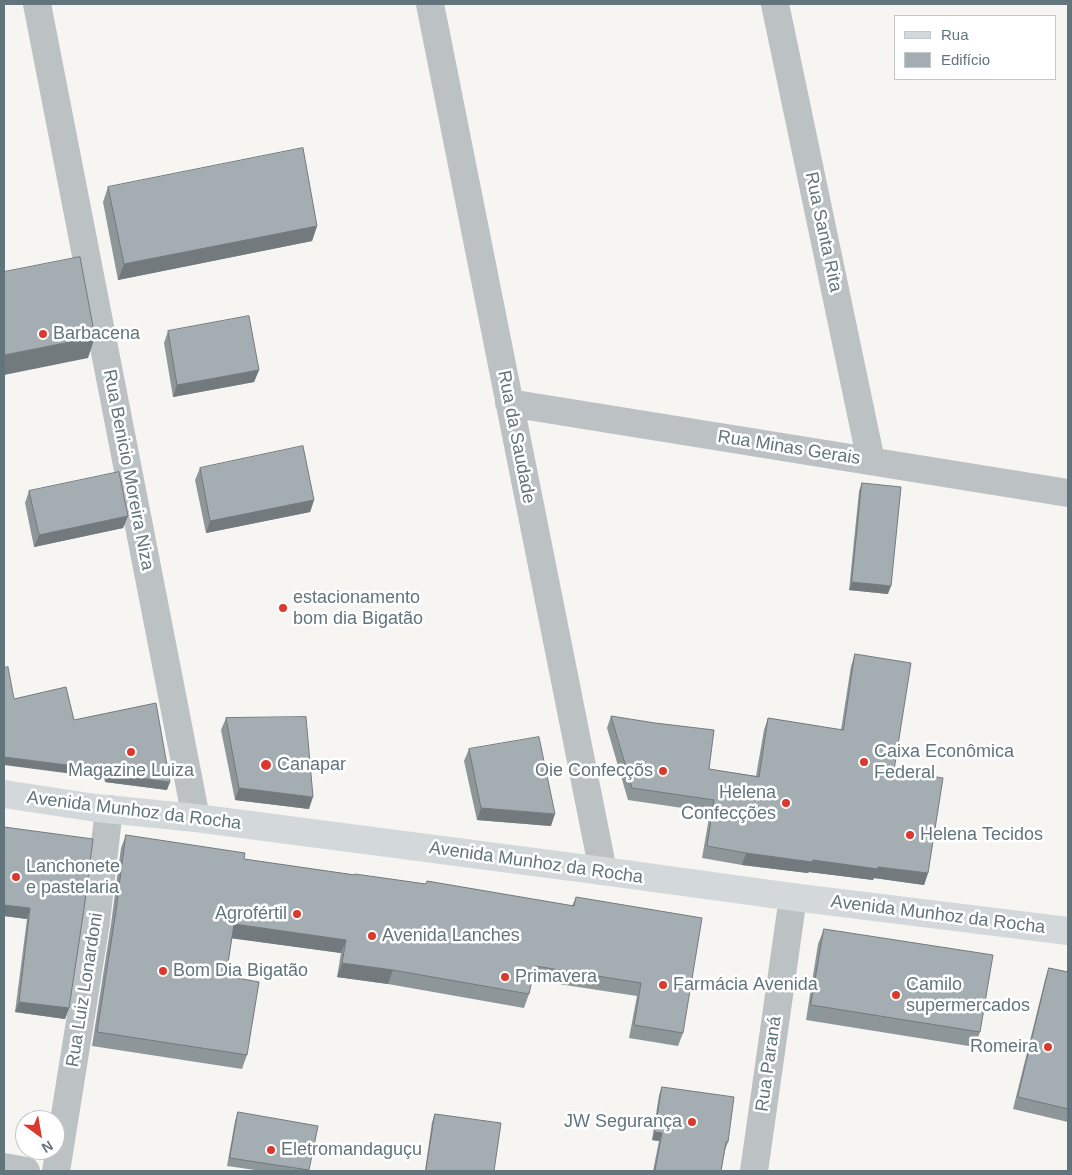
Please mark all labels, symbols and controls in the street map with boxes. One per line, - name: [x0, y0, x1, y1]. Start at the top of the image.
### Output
- legend: [894, 15, 1057, 80]
- text: Rua: [941, 26, 969, 43]
- text: Edifício: [941, 51, 990, 68]
- street label: Rua Santa Rita: [800, 170, 846, 294]
- place label: Barbacena: [53, 323, 140, 345]
- marker: Barbacena: [37, 328, 49, 340]
- street label: Rua Benicio Moreira Niza: [98, 368, 158, 572]
- street label: Rua da Saudade: [493, 369, 539, 505]
- street label: Rua Minas Gerais: [716, 426, 862, 470]
- place label: estacionamento bom dia Bigatão: [293, 587, 423, 630]
- marker: estacionamento bom dia Bigatão: [277, 602, 289, 614]
- place label: Caixa Econômica Federal: [874, 741, 1014, 784]
- marker: Magazine Luiza: [125, 746, 137, 758]
- place label: Canapar: [277, 754, 346, 776]
- marker: Caixa Econômica Federal: [858, 756, 870, 768]
- marker: Canapar: [259, 758, 273, 772]
- place label: Magazine Luiza: [68, 760, 194, 782]
- place label: Oie Confecçõs: [535, 760, 653, 782]
- marker: Oie Confecçõs: [657, 765, 669, 777]
- place label: Helena Confecções: [681, 782, 776, 824]
- street label: Avenida Munhoz da Rocha: [26, 787, 242, 835]
- marker: Helena Confecções: [780, 797, 792, 809]
- place label: Helena Tecidos: [920, 824, 1043, 846]
- marker: Helena Tecidos: [904, 829, 916, 841]
- street label: Avenida Munhoz da Rocha: [428, 837, 644, 889]
- place label: Lanchonete e pastelaria: [26, 856, 120, 899]
- marker: Lanchonete e pastelaria: [10, 871, 22, 883]
- street label: Avenida Munhoz da Rocha: [830, 891, 1046, 939]
- place label: Agrofértil: [215, 903, 287, 925]
- marker: Agrofértil: [291, 908, 303, 920]
- street label: Rua Luiz Lonardoni: [62, 911, 108, 1069]
- place label: Avenida Lanches: [382, 925, 520, 947]
- marker: Avenida Lanches: [366, 930, 378, 942]
- place label: Bom Dia Bigatão: [173, 960, 308, 982]
- marker: Bom Dia Bigatão: [157, 965, 169, 977]
- place label: Primavera: [515, 966, 597, 988]
- marker: Primavera: [499, 971, 511, 983]
- place label: Farmácia Avenida: [673, 974, 818, 996]
- place label: Camilo supermercados: [906, 974, 1030, 1016]
- marker: Farmácia Avenida: [657, 979, 669, 991]
- marker: Camilo supermercados: [890, 989, 902, 1001]
- street label: Rua Paraná: [752, 1015, 786, 1113]
- place label: Romeira: [970, 1036, 1038, 1058]
- marker: Romeira: [1042, 1041, 1054, 1053]
- north arrow: [15, 1110, 65, 1160]
- place label: JW Segurança: [564, 1111, 682, 1133]
- marker: JW Segurança: [686, 1116, 698, 1128]
- text: N: [39, 1137, 56, 1156]
- place label: Eletromandaguçu: [281, 1139, 422, 1161]
- marker: Eletromandaguçu: [265, 1144, 277, 1156]

